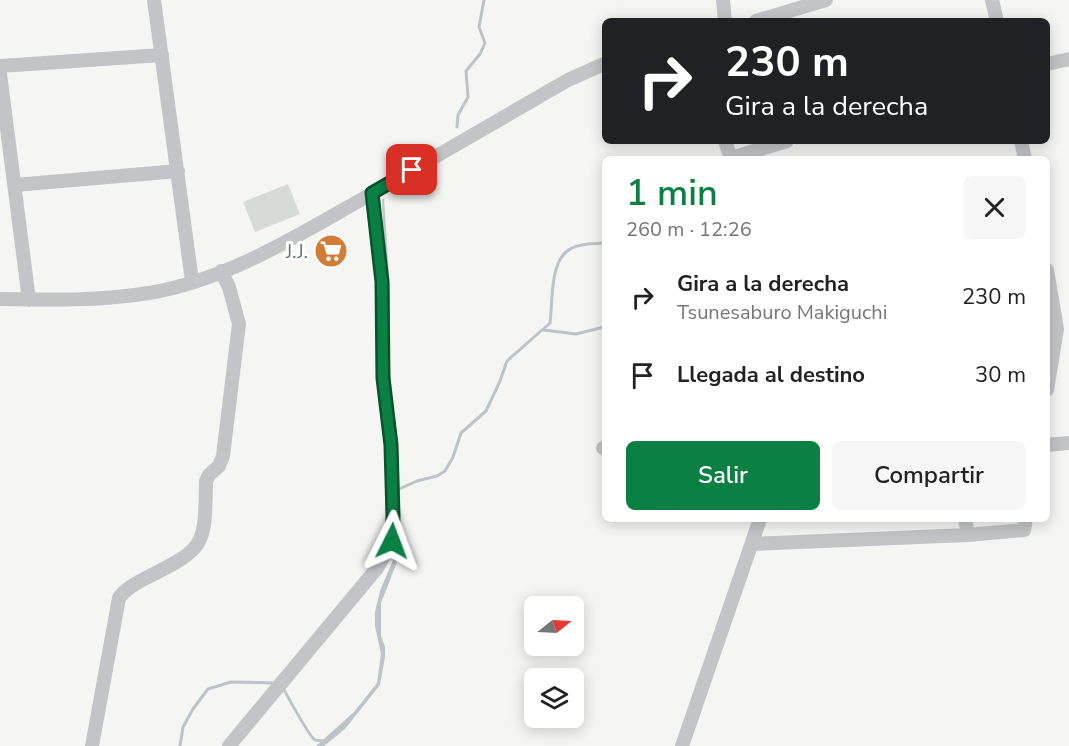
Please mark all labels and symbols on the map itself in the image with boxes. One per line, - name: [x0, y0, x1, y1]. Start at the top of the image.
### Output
- pin: [386, 144, 437, 195]
- supermarket icon: J.J.: [313, 233, 349, 269]
- place label: J.J.: [285, 238, 308, 265]
- position arrow: [360, 509, 424, 573]
- north arrow: [524, 596, 584, 656]

